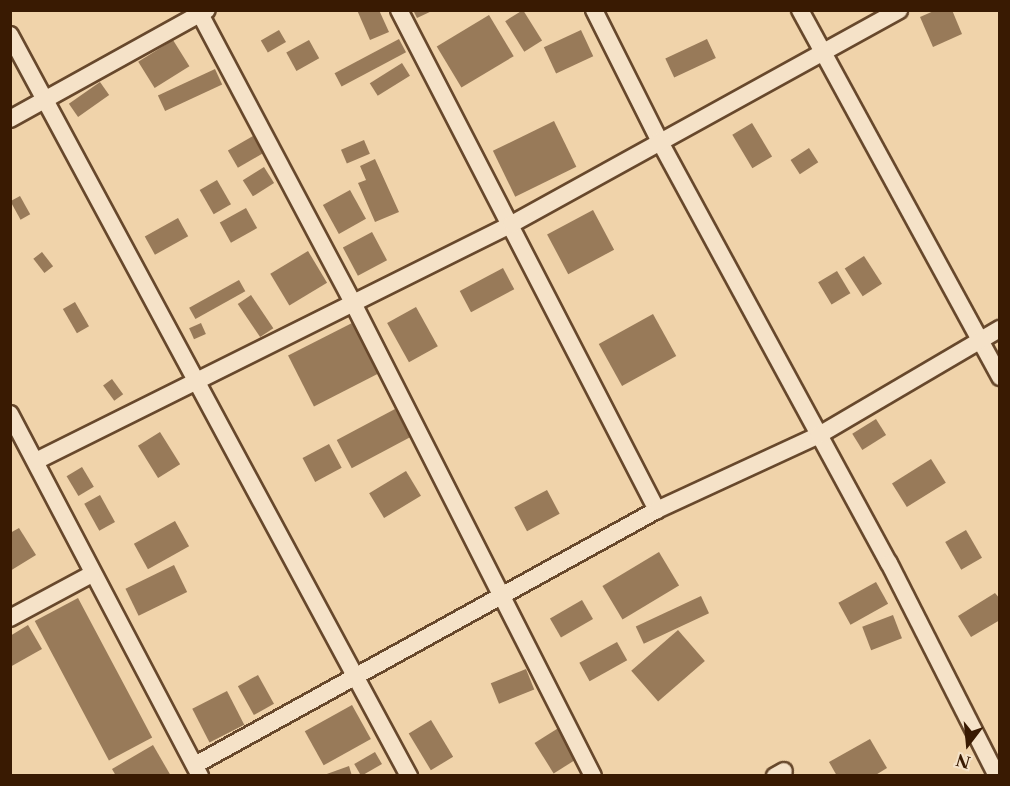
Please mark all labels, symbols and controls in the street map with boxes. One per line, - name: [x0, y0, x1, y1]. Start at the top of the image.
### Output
- north arrow: [938, 714, 998, 774]
- text: N: [954, 750, 972, 773]

